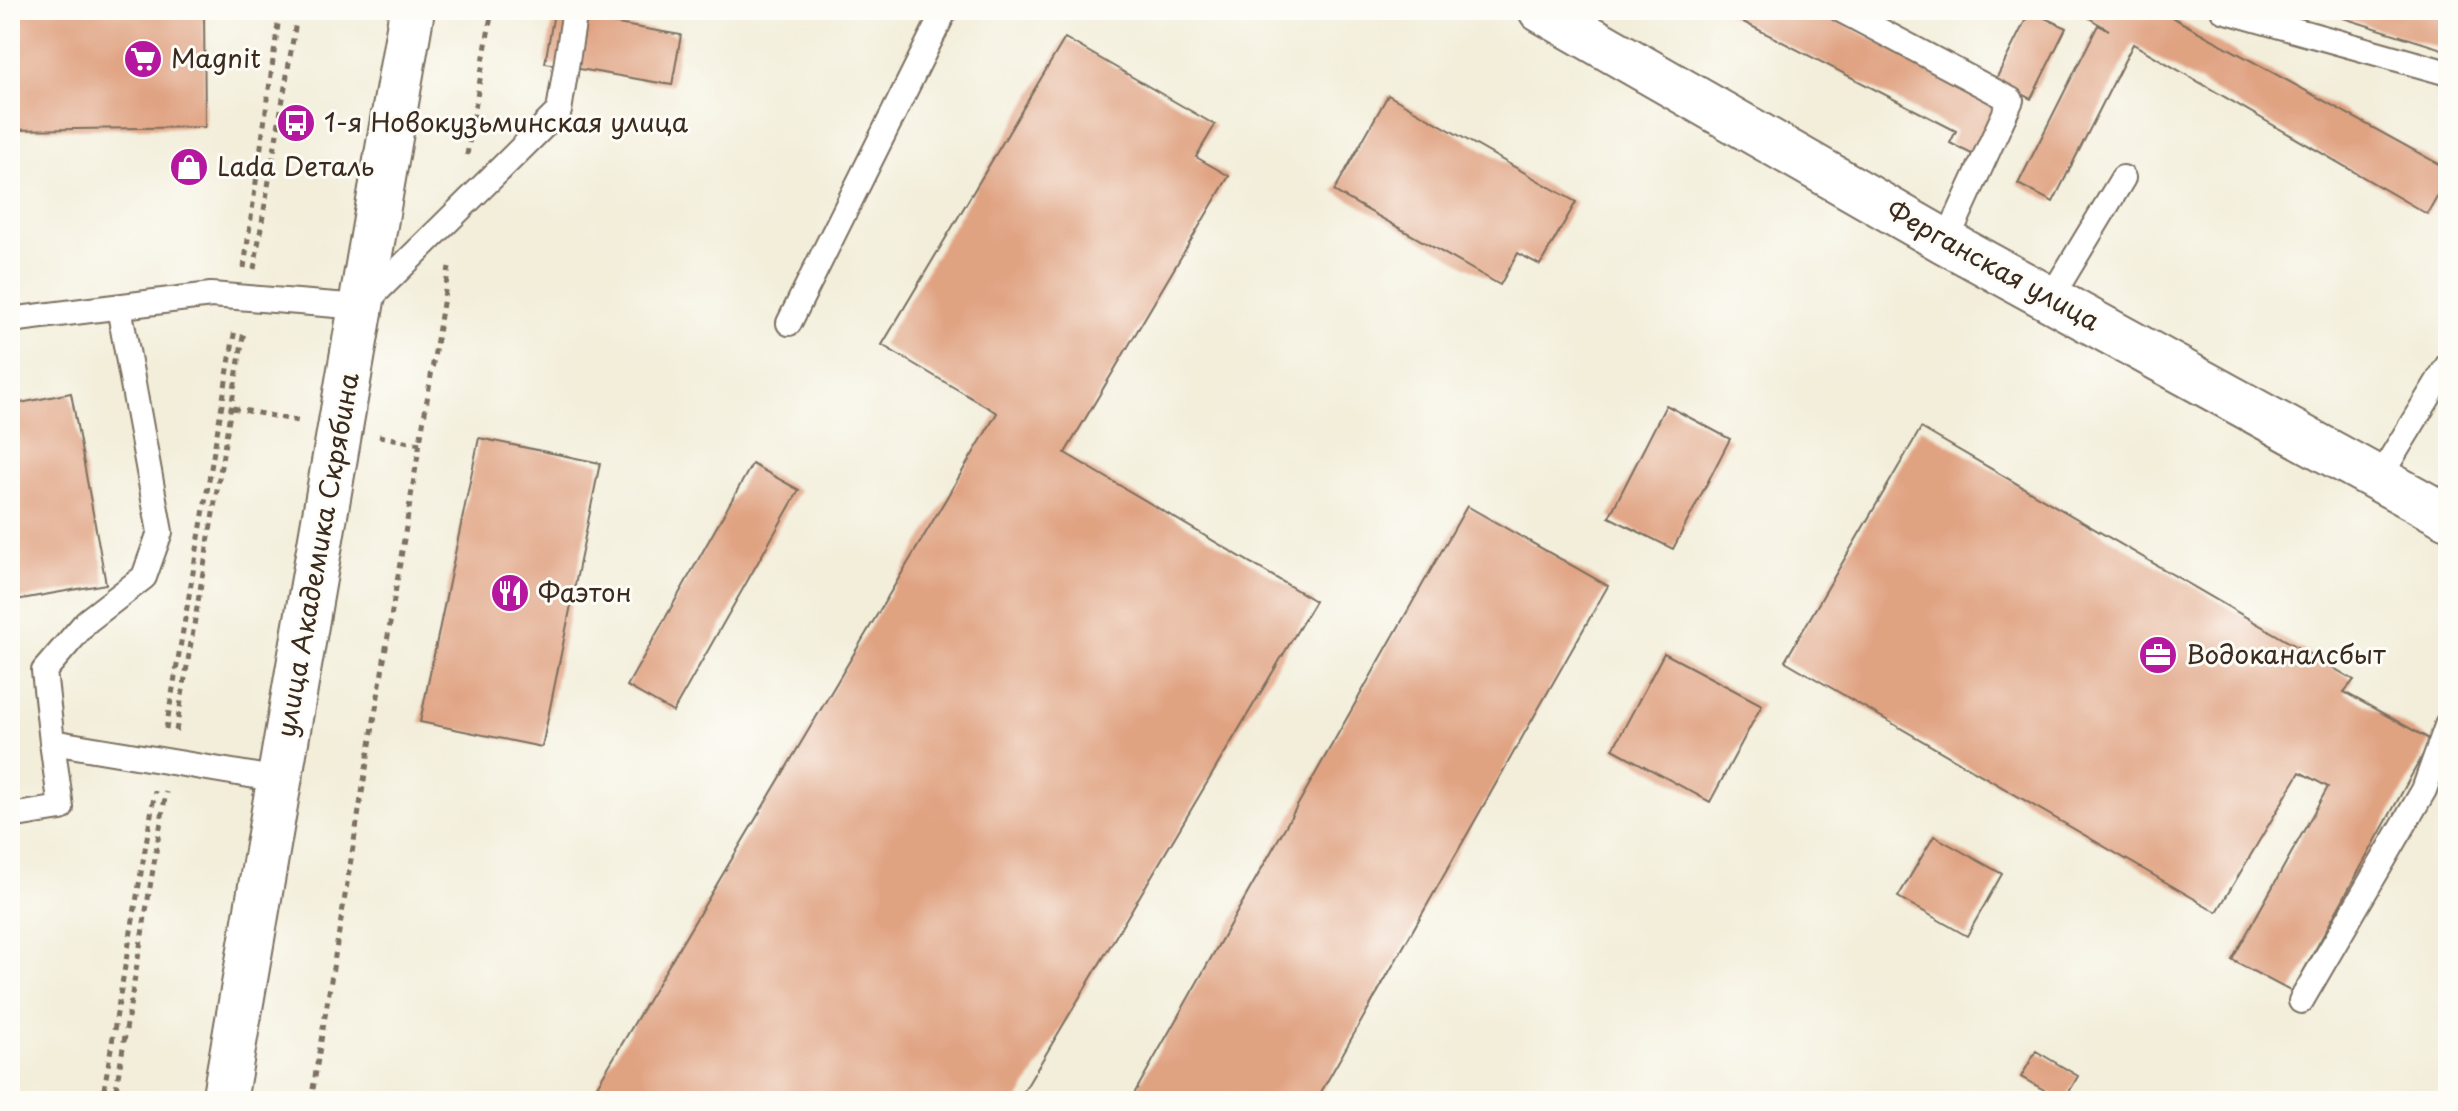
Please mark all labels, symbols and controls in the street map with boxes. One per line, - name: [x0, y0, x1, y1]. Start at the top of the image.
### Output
- supermarket icon: Magnit: [122, 38, 164, 80]
- place label: Magnit: [171, 38, 261, 77]
- bus stop icon: 1-я Новокузьминская улица: [275, 102, 317, 144]
- place label: 1-я Новокузьминская улица: [324, 102, 689, 141]
- shop icon: Lada Dеталь: [168, 146, 210, 188]
- place label: Lada Dеталь: [217, 146, 374, 185]
- street label: Ферганская улица: [1880, 190, 2108, 340]
- street label: улица Академика Скрябина: [265, 369, 368, 740]
- restaurant icon: Фаэтон: [489, 572, 531, 614]
- place label: Фаэтон: [538, 572, 632, 611]
- office icon: Водоканалсбыт: [2137, 634, 2179, 676]
- place label: Водоканалсбыт: [2186, 634, 2386, 673]

